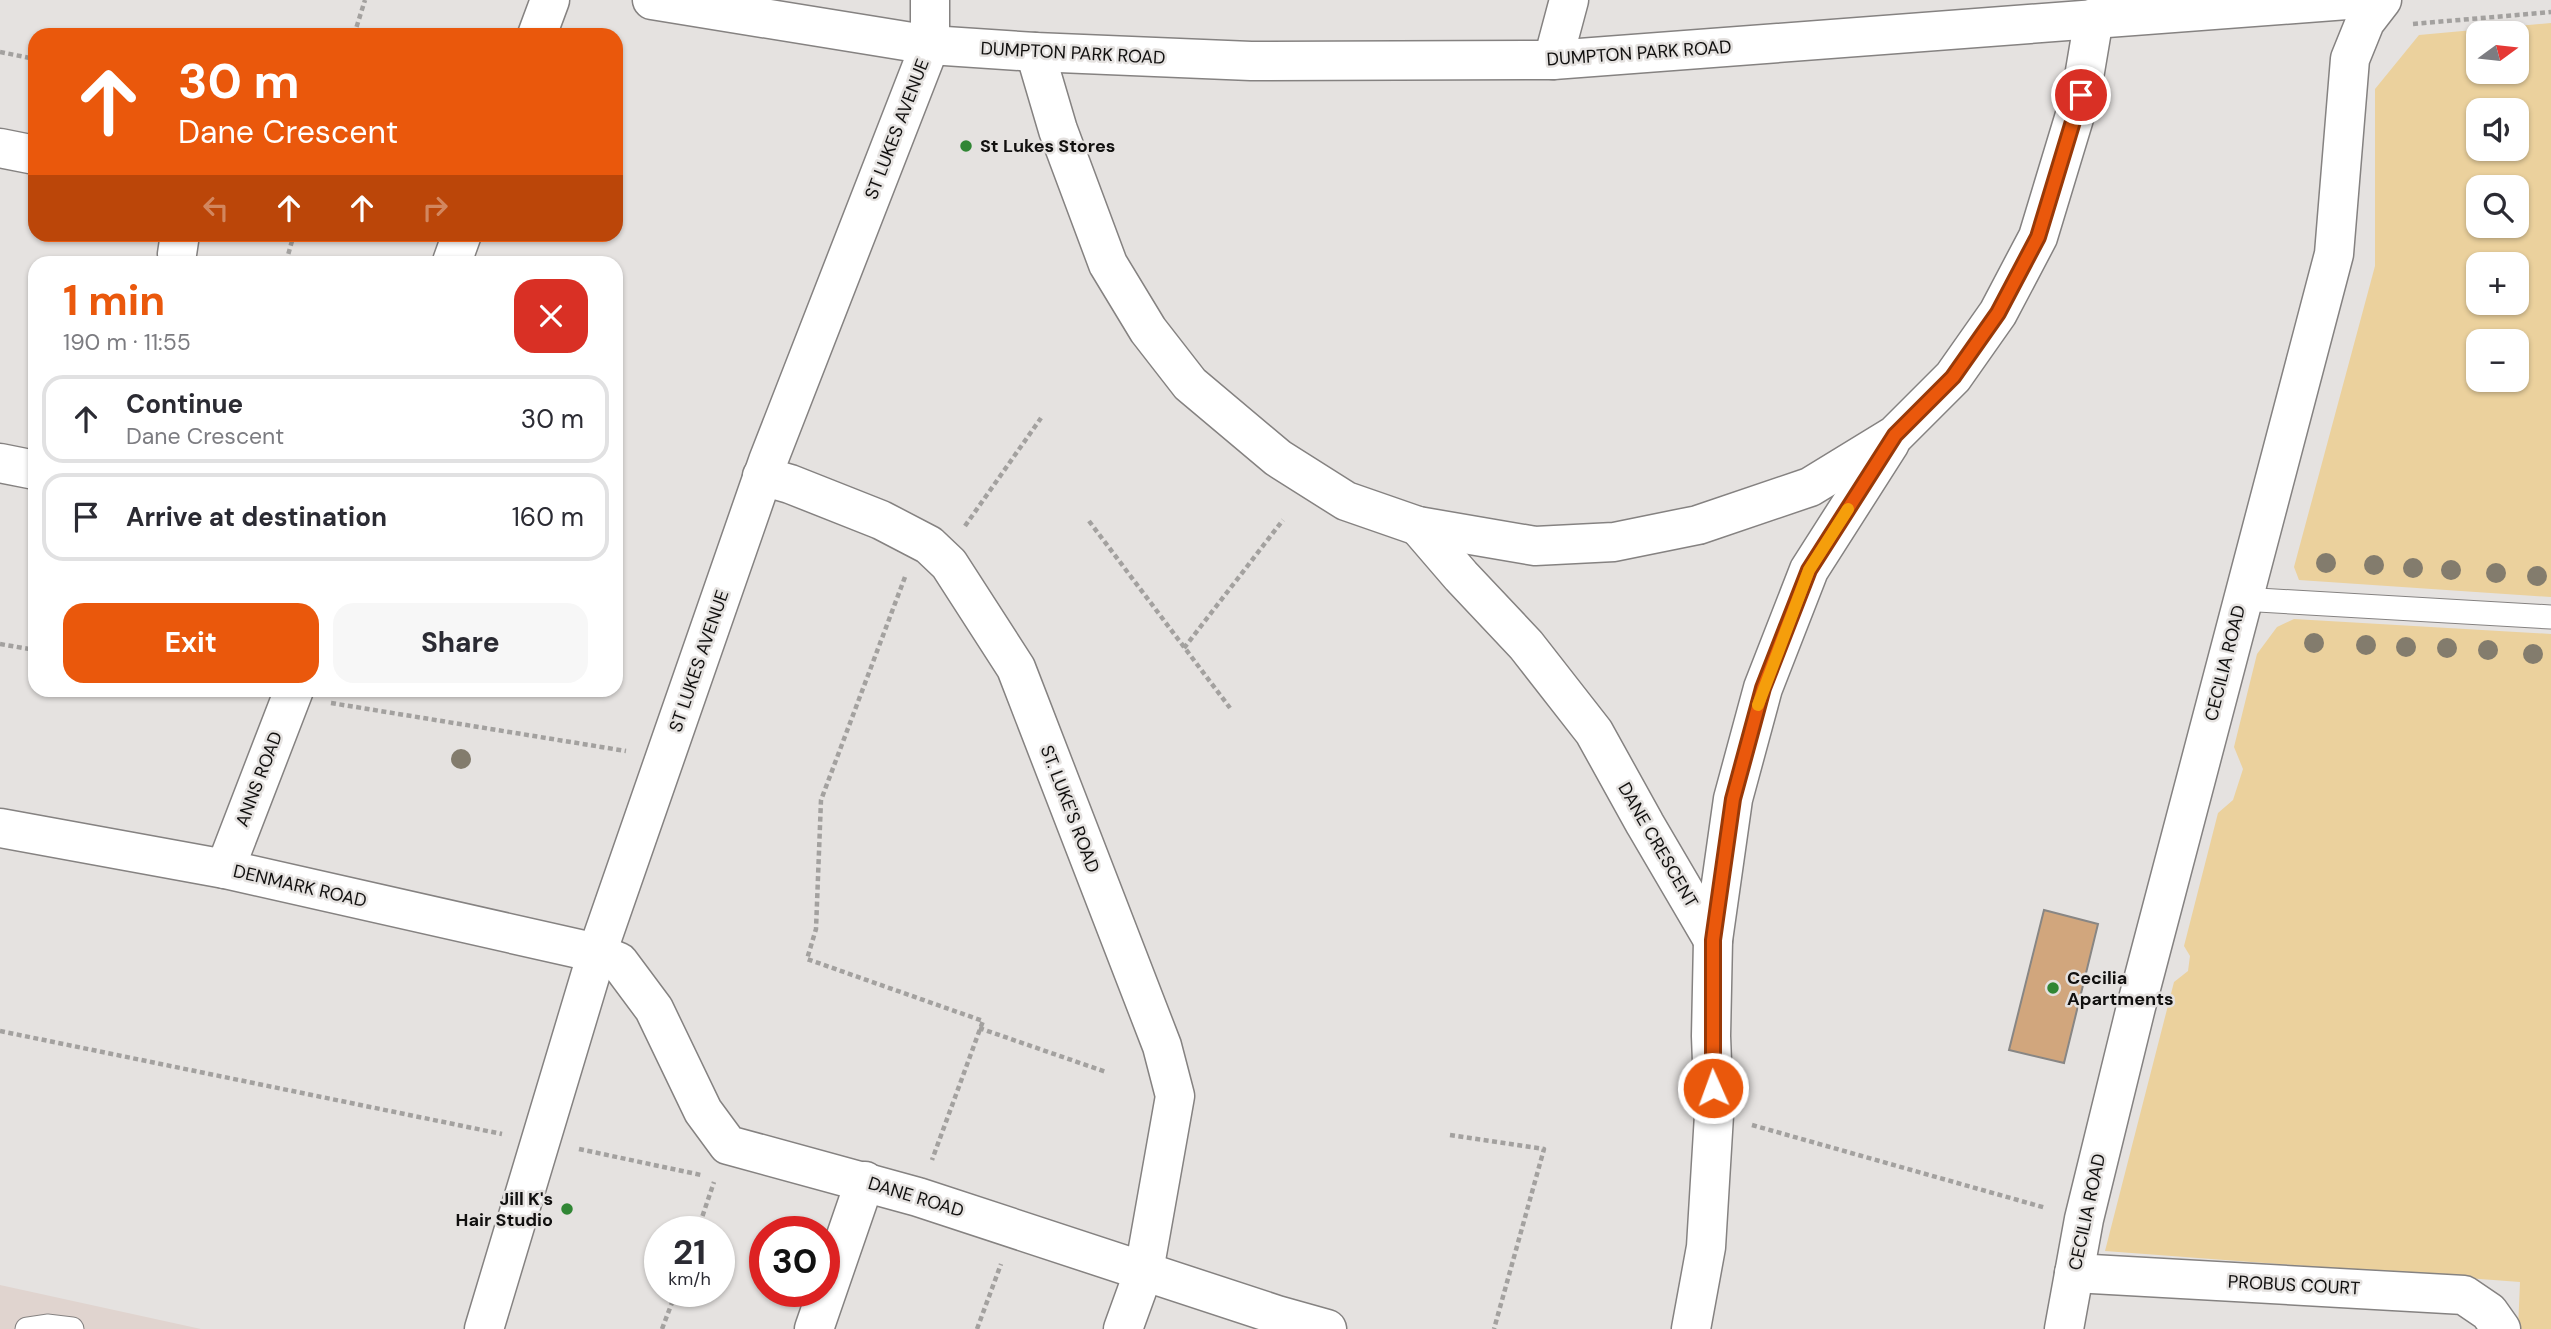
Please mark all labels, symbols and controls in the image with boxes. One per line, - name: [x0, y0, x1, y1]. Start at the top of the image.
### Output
- north arrow: [2466, 21, 2529, 84]
- map controls: [2466, 21, 2529, 392]
- street label: DUMPTON PARK ROAD: [1546, 35, 1732, 71]
- street label: DUMPTON PARK ROAD: [980, 36, 1166, 70]
- text: 30 m: [178, 49, 300, 113]
- street label: ST LUKES AVENUE: [859, 55, 935, 203]
- icon: ahead: [63, 56, 154, 147]
- pin: [2051, 65, 2111, 125]
- icon: arrive: [2062, 76, 2100, 114]
- button: sound: [2466, 98, 2529, 161]
- text: Dane Crescent: [178, 111, 398, 153]
- place label: St Lukes Stores: [980, 134, 1115, 158]
- marker: St Lukes Stores: [958, 138, 974, 154]
- button: search: [2466, 175, 2529, 238]
- icon: left: [197, 189, 235, 227]
- icon: ahead: [270, 189, 308, 227]
- icon: ahead: [343, 189, 381, 227]
- icon: right: [416, 189, 454, 227]
- button: +: [2466, 252, 2529, 315]
- text: 1 min: [63, 273, 165, 328]
- button: close: [514, 279, 588, 353]
- text: 190 m · 11:55: [63, 327, 191, 357]
- button: −: [2466, 329, 2529, 392]
- text: Continue: [126, 387, 243, 421]
- icon: ahead: [67, 400, 105, 438]
- text: 30 m: [521, 402, 584, 436]
- text: Dane Crescent: [126, 421, 284, 451]
- icon: arrive: [67, 498, 105, 536]
- text: Arrive at destination: [126, 500, 387, 534]
- text: 160 m: [512, 500, 584, 534]
- street label: ST LUKES AVENUE: [663, 587, 735, 735]
- button: Exit: [63, 603, 319, 683]
- button: Share: [333, 603, 588, 683]
- street label: CECILIA ROAD: [2199, 603, 2251, 723]
- street label: ANNS ROAD: [230, 728, 288, 830]
- street label: ST. LUKE'S ROAD: [1035, 742, 1105, 876]
- street label: DANE CRESCENT: [1612, 778, 1704, 912]
- street label: DENMARK ROAD: [231, 859, 369, 913]
- place label: Cecilia Apartments: [2067, 966, 2174, 1011]
- marker: Cecilia Apartments: [2045, 980, 2061, 996]
- position arrow: [1676, 1051, 1750, 1125]
- street label: CECILIA ROAD: [2063, 1151, 2111, 1273]
- street label: DANE ROAD: [865, 1171, 967, 1223]
- place label: Jill K's Hair Studio: [456, 1187, 553, 1232]
- marker: Jill K's Hair Studio: [559, 1201, 575, 1217]
- speed limit sign: 30: [749, 1216, 840, 1307]
- text: 21: [673, 1229, 706, 1275]
- text: km/h: [668, 1267, 711, 1291]
- street label: PROBUS COURT: [2227, 1270, 2361, 1300]

